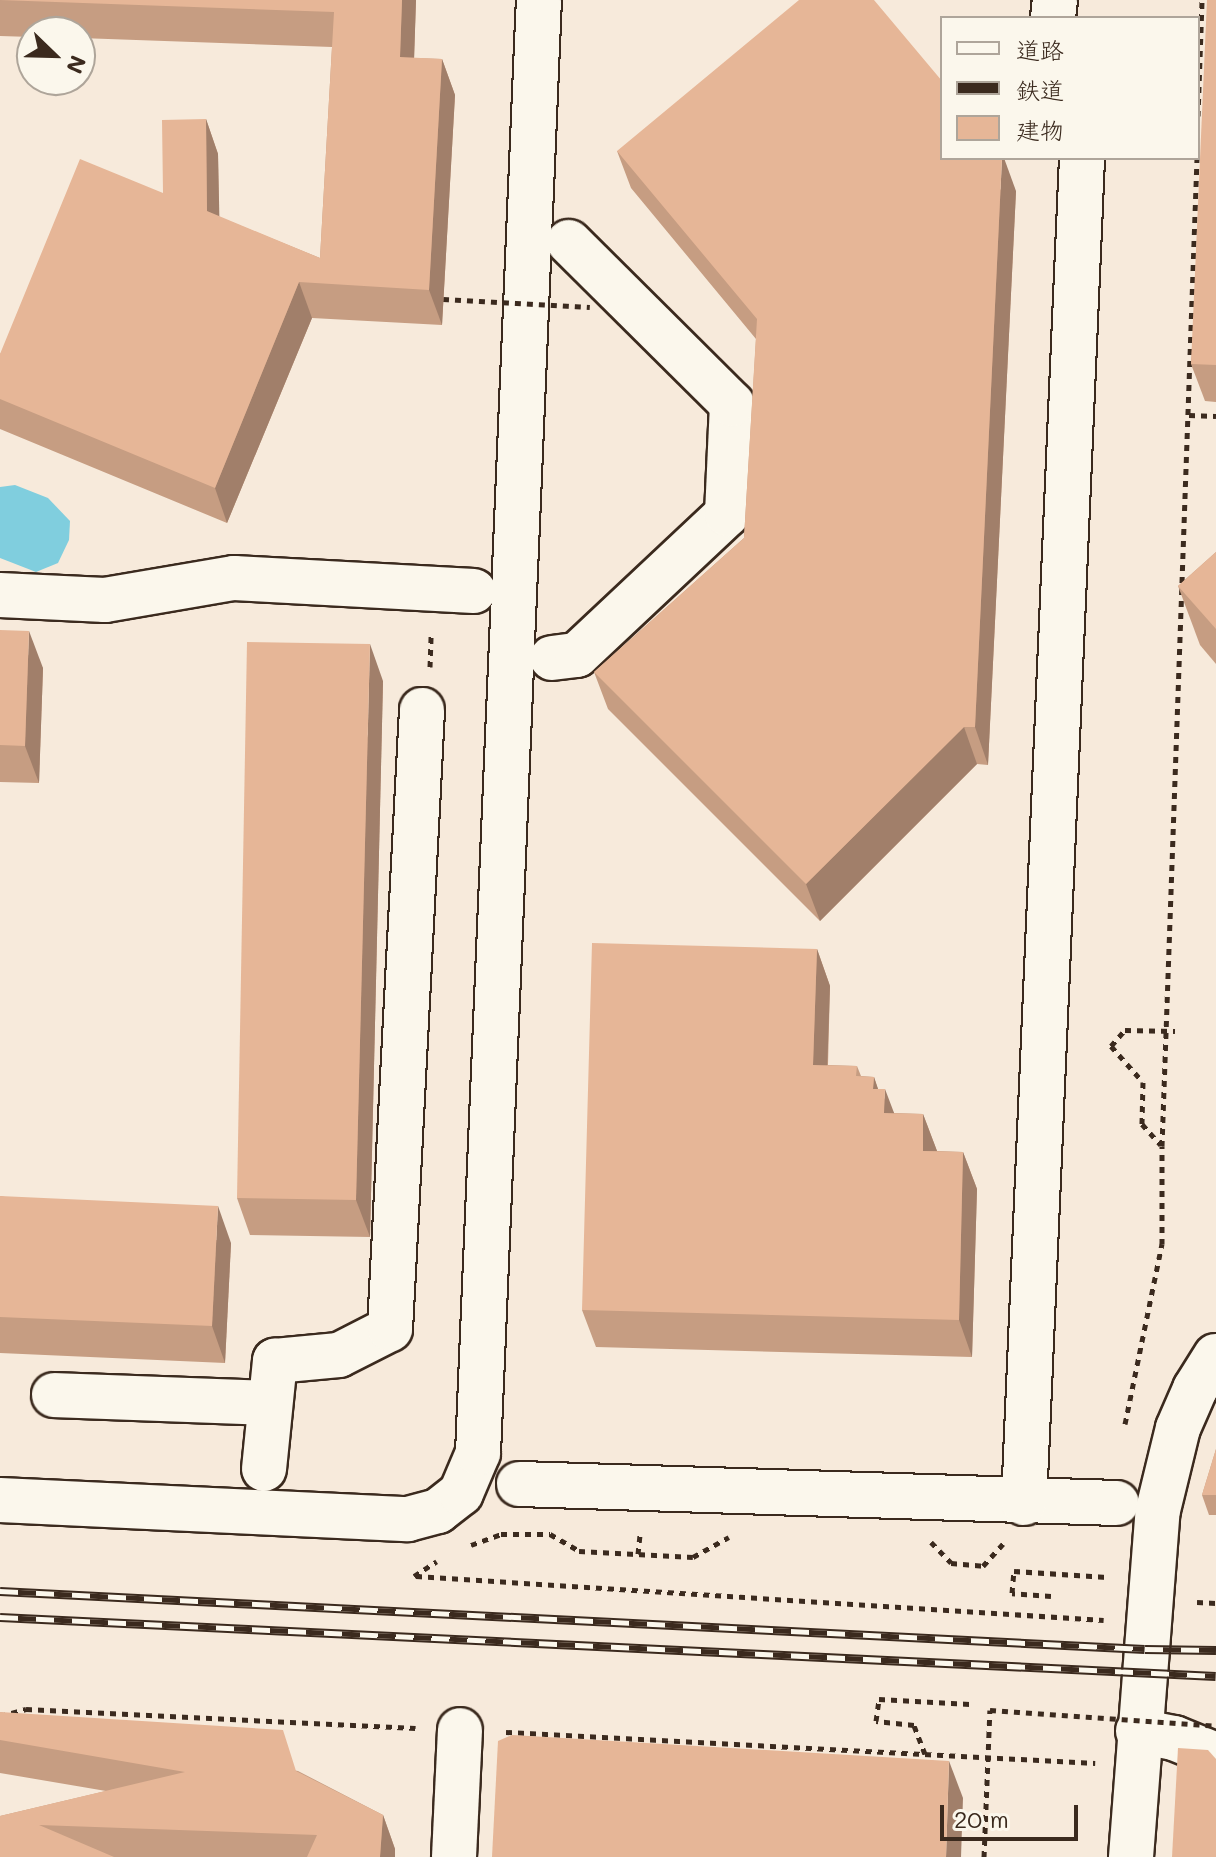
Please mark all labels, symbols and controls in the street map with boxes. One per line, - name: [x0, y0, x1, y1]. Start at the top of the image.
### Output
- north arrow: [16, 16, 96, 96]
- legend: [940, 16, 1200, 160]
- text: 道路: [1016, 34, 1064, 65]
- text: N: [60, 51, 93, 78]
- text: 鉄道: [1016, 74, 1064, 105]
- text: 建物: [1016, 114, 1064, 145]
- scale bar: [944, 1789, 1082, 1839]
- text: 20 m: [954, 1803, 1009, 1834]

